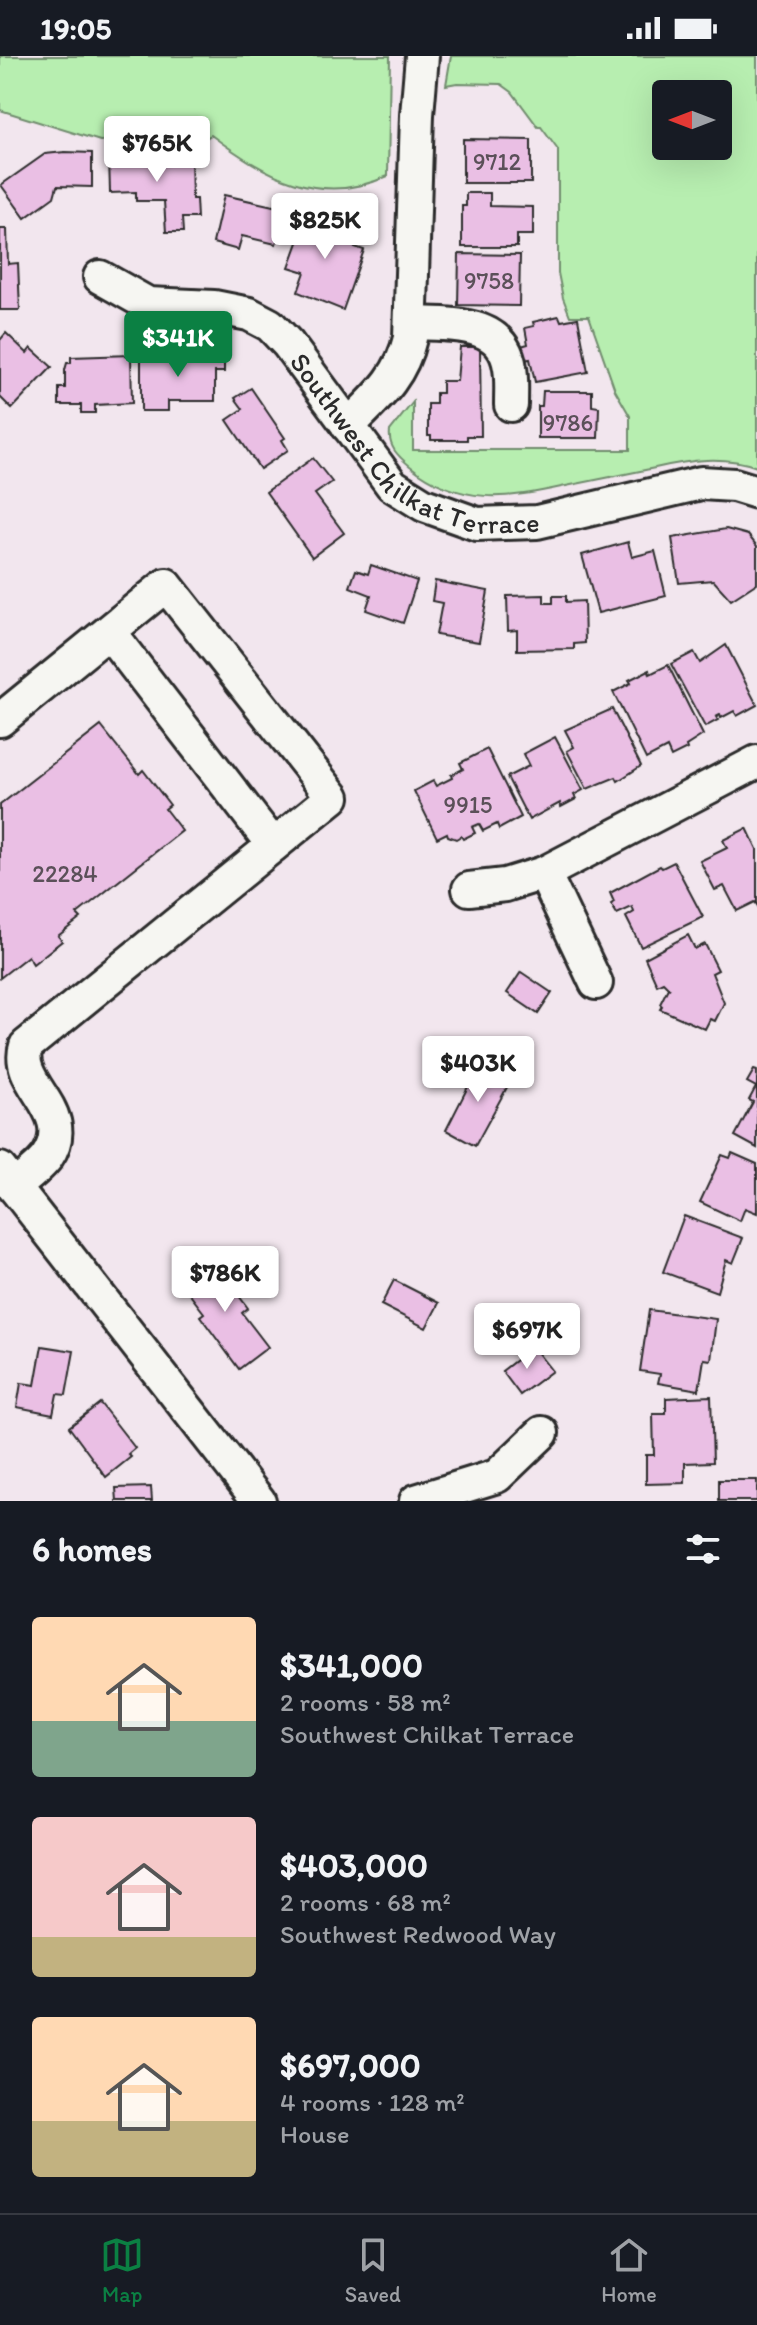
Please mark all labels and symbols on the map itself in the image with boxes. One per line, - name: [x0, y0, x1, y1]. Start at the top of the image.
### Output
- north arrow: [652, 80, 732, 160]
- pin: $765K: [101, 116, 213, 184]
- house number: 9712: [473, 147, 521, 176]
- pin: $825K: [269, 193, 381, 261]
- house number: 9758: [464, 266, 514, 295]
- pin: $341K: [122, 311, 234, 379]
- street label: Southwest Chilkat Terrace: [283, 346, 540, 541]
- house number: 9786: [543, 408, 593, 437]
- house number: 9915: [444, 790, 492, 819]
- house number: 22284: [32, 859, 98, 888]
- pin: $403K: [422, 1036, 534, 1104]
- pin: $786K: [169, 1246, 281, 1314]
- pin: $697K: [471, 1303, 583, 1371]

